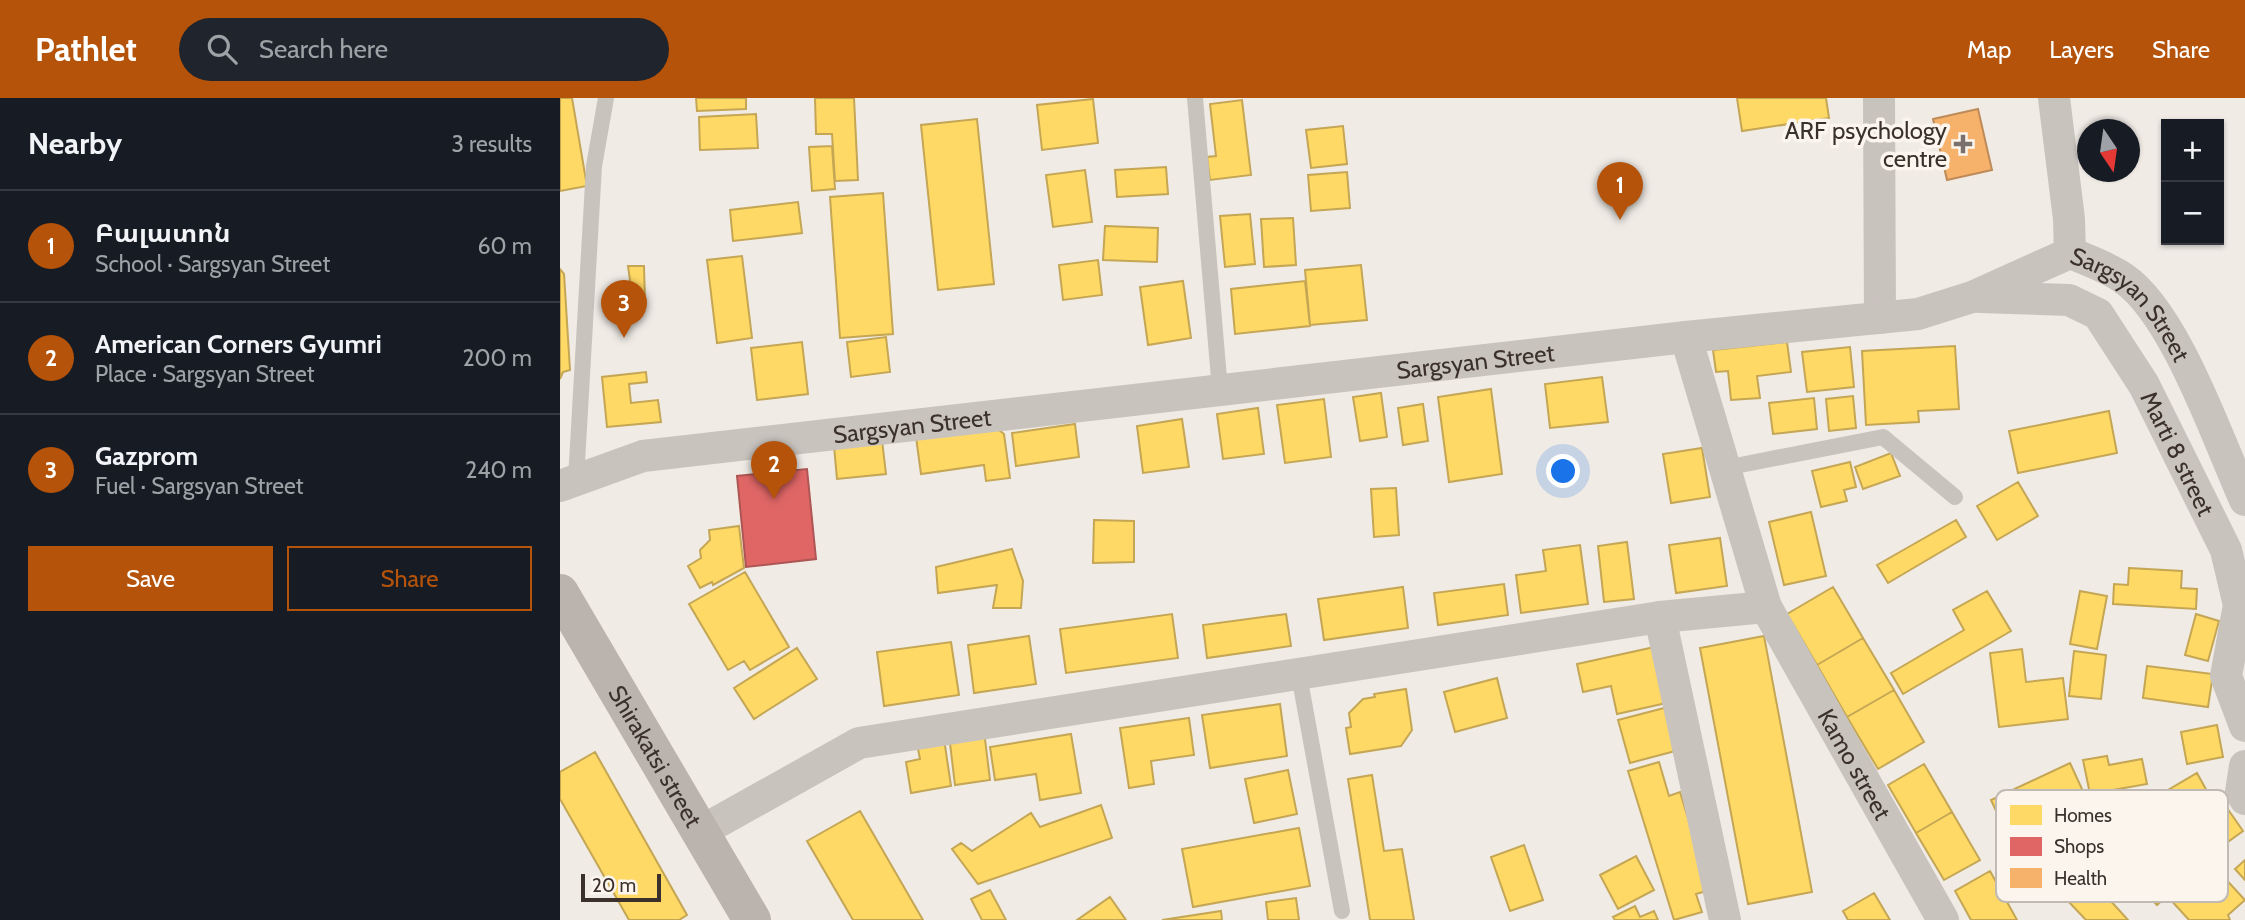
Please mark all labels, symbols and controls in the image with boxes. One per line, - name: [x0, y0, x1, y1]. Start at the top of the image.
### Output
- search box: [179, 18, 669, 81]
- text: Pathlet: [35, 29, 137, 69]
- icon: search: [203, 30, 241, 68]
- text: Search here: [259, 33, 388, 65]
- text: Map: [1967, 35, 2011, 64]
- text: Layers: [2049, 35, 2114, 64]
- text: Share: [2152, 35, 2210, 64]
- place label: ARF psychology centre: [1785, 116, 1947, 173]
- north arrow: [2077, 119, 2140, 182]
- map controls: [2161, 119, 2224, 245]
- button: +: [2161, 119, 2224, 182]
- text: Nearby: [28, 125, 122, 162]
- text: 3 results: [451, 130, 532, 158]
- marker: ARF psychology centre: [1953, 134, 1973, 154]
- pin: 1: [1597, 162, 1643, 220]
- button: −: [2161, 182, 2224, 245]
- text: Բալատոն: [95, 217, 231, 249]
- text: 1: [47, 232, 55, 260]
- text: 60 m: [478, 232, 532, 260]
- street label: Sargsyan Street: [2067, 240, 2196, 366]
- text: School · Sargsyan Street: [95, 250, 330, 278]
- pin: 3: [601, 280, 647, 338]
- text: American Corners Gyumri: [95, 328, 382, 360]
- street label: Sargsyan Street: [1395, 338, 1556, 384]
- text: 2: [45, 344, 57, 372]
- text: 200 m: [462, 344, 532, 372]
- text: Place · Sargsyan Street: [95, 360, 315, 388]
- street label: Marti 8 street: [2135, 386, 2221, 520]
- street label: Sargsyan Street: [831, 402, 993, 449]
- text: Gazprom: [95, 440, 198, 472]
- pin: 2: [751, 441, 797, 499]
- your location: [1546, 454, 1580, 488]
- text: 3: [45, 456, 57, 484]
- text: 240 m: [465, 456, 532, 484]
- text: Fuel · Sargsyan Street: [95, 472, 303, 500]
- button: Save: [28, 546, 273, 611]
- button: Share: [287, 546, 532, 611]
- street label: Shirakatsi street: [603, 680, 709, 832]
- street label: Kamo street: [1812, 703, 1898, 825]
- legend: [1996, 790, 2228, 902]
- text: Homes: [2054, 804, 2112, 827]
- text: Shops: [2054, 835, 2104, 858]
- text: Health: [2054, 867, 2107, 890]
- scale bar: [581, 871, 662, 903]
- text: 20 m: [592, 874, 636, 897]

